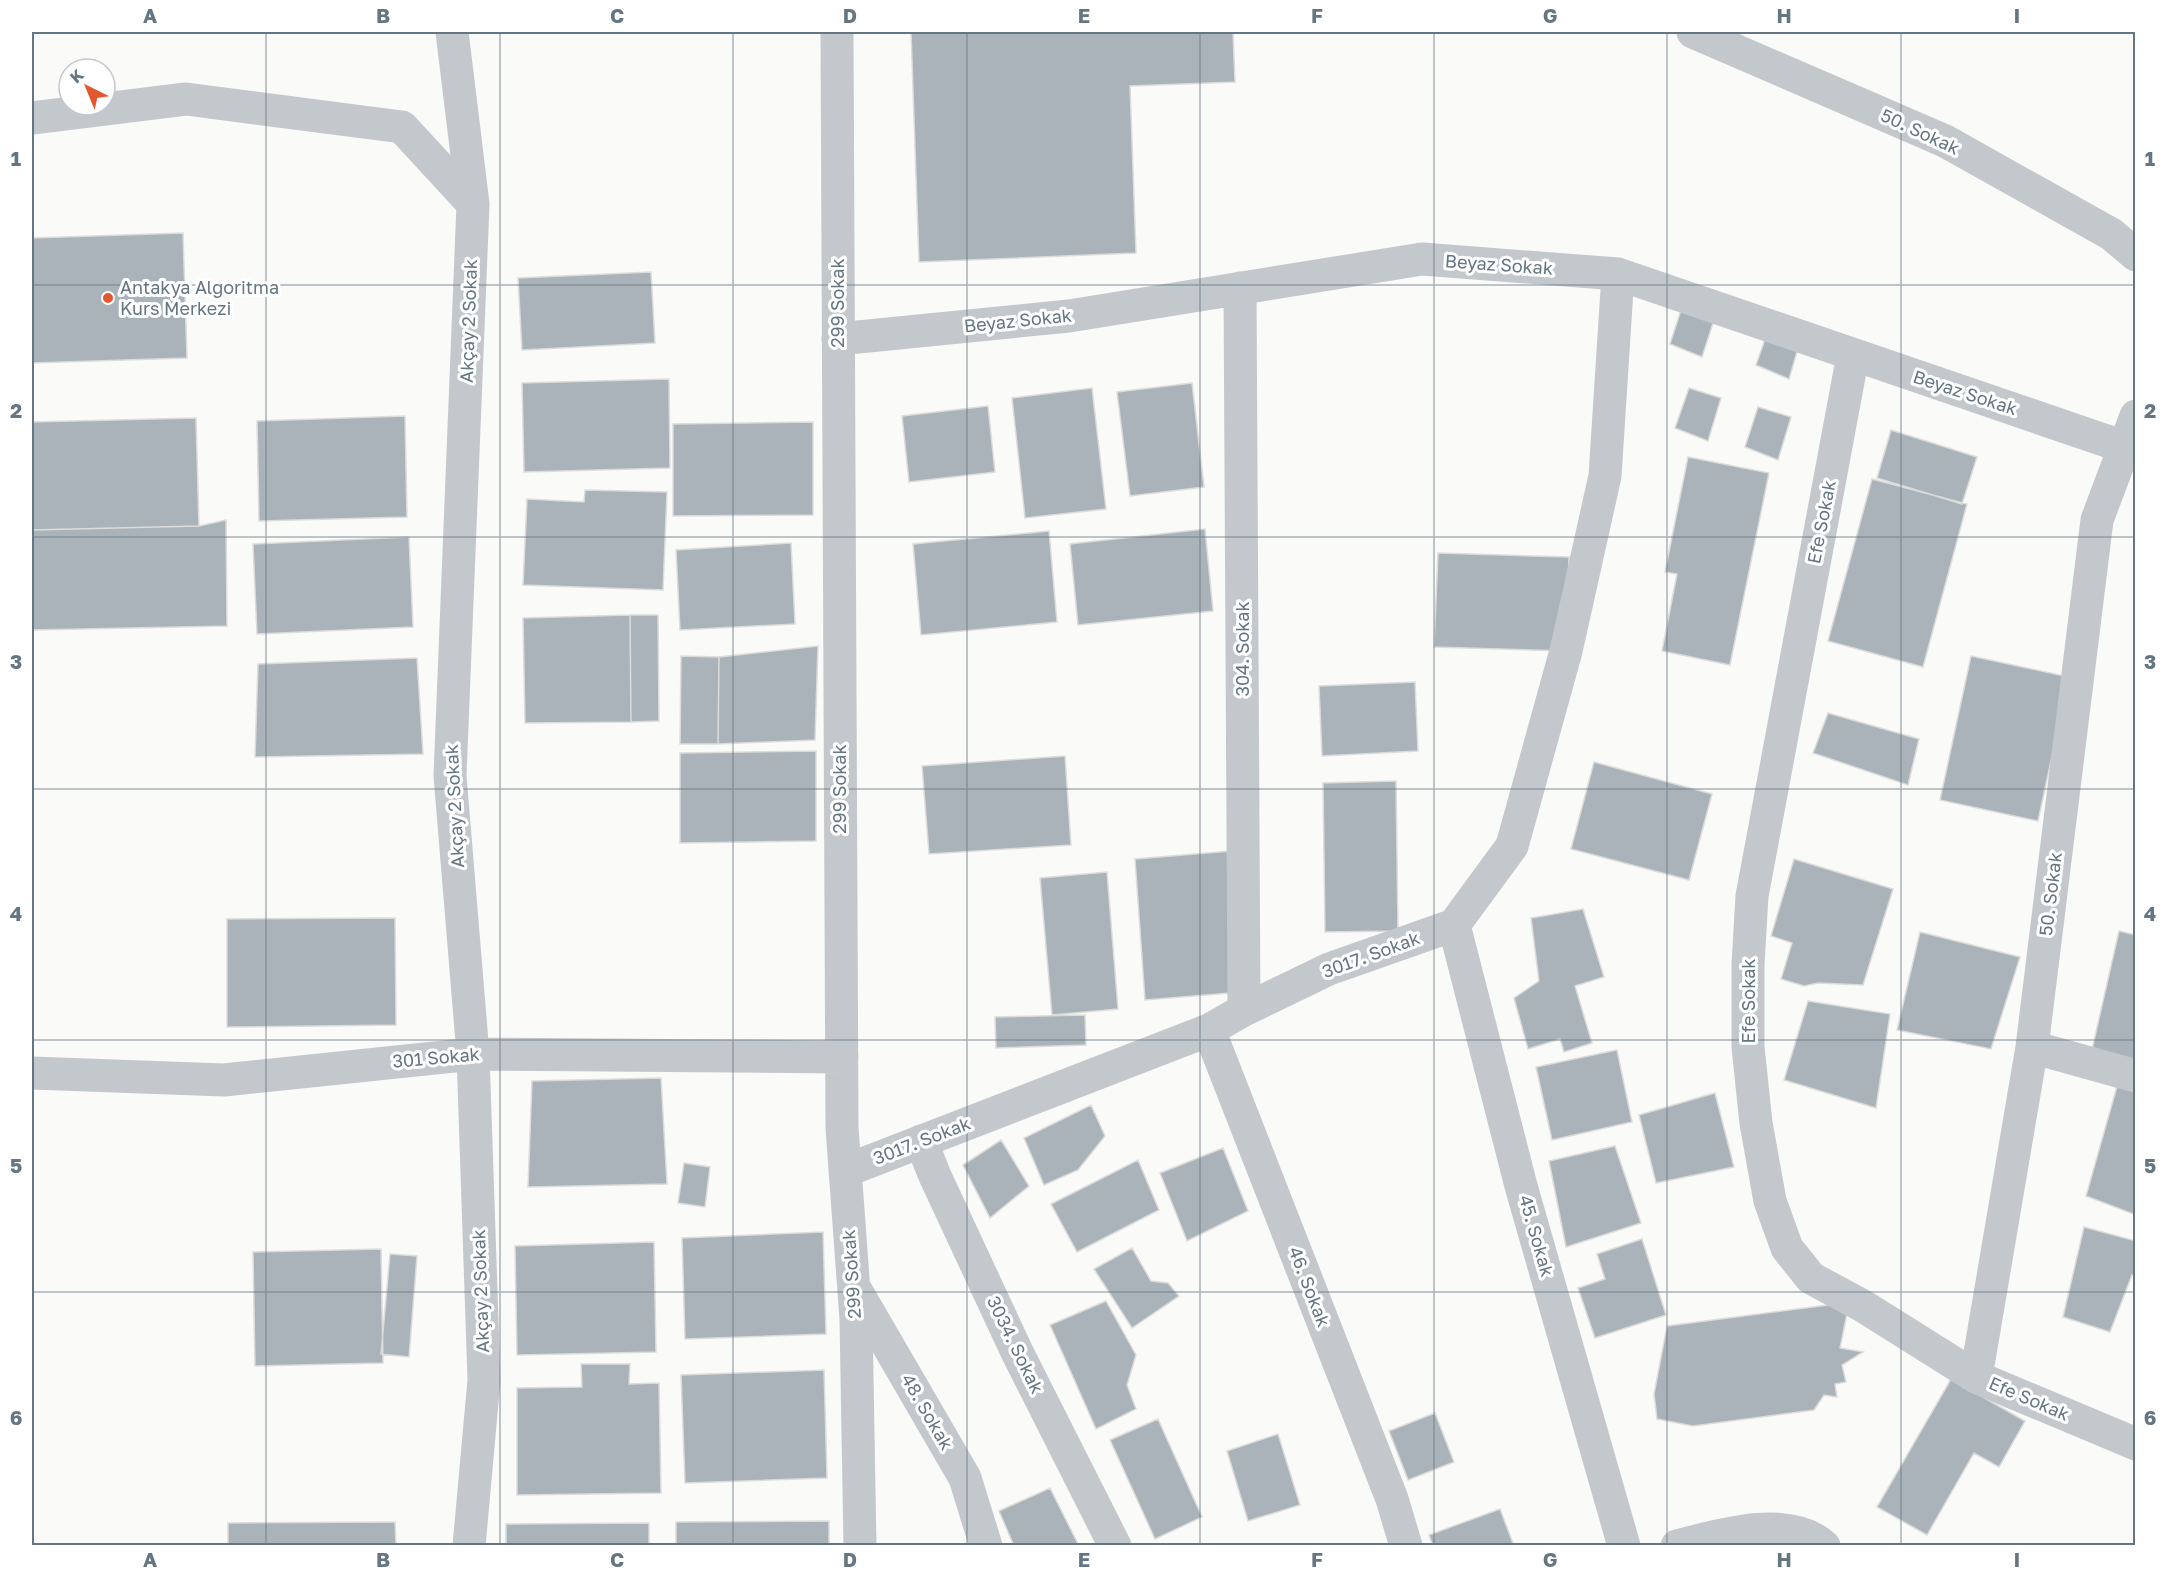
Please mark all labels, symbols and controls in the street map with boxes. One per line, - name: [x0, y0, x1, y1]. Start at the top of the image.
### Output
- text: A: [143, 3, 157, 27]
- text: B: [376, 3, 390, 27]
- text: C: [610, 3, 624, 27]
- text: D: [843, 3, 857, 27]
- text: E: [1078, 3, 1090, 27]
- text: F: [1311, 3, 1323, 27]
- text: G: [1543, 3, 1557, 27]
- text: H: [1776, 3, 1792, 27]
- text: I: [2014, 3, 2020, 27]
- north arrow: [57, 57, 117, 117]
- text: K: [66, 64, 88, 87]
- street label: 50. Sokak: [1878, 103, 1963, 159]
- text: 1: [11, 146, 21, 170]
- text: 1: [2145, 146, 2155, 170]
- street label: Beyaz Sokak: [1444, 249, 1554, 279]
- street label: 299 Sokak: [826, 258, 848, 348]
- street label: Akçay 2 Sokak: [455, 259, 481, 383]
- place label: Antakya Algoritma Kurs Merkezi: [120, 276, 279, 319]
- marker: Antakya Algoritma Kurs Merkezi: [101, 291, 115, 305]
- street label: Beyaz Sokak: [963, 303, 1073, 337]
- street label: Beyaz Sokak: [1910, 365, 2020, 419]
- text: 2: [10, 398, 22, 422]
- text: 2: [2144, 398, 2156, 422]
- street label: Efe Sokak: [1802, 478, 1840, 566]
- street label: 304. Sokak: [1231, 601, 1253, 697]
- text: 3: [10, 649, 22, 673]
- text: 3: [2144, 649, 2156, 673]
- street label: Akçay 2 Sokak: [440, 744, 468, 868]
- street label: 299 Sokak: [828, 744, 850, 834]
- street label: 50. Sokak: [2034, 851, 2066, 937]
- text: 4: [10, 901, 22, 925]
- text: 4: [2144, 901, 2156, 925]
- street label: 3017. Sokak: [1319, 926, 1423, 982]
- street label: Efe Sokak: [1737, 959, 1759, 1043]
- street label: 301 Sokak: [391, 1042, 480, 1072]
- street label: 3017. Sokak: [870, 1111, 973, 1169]
- text: 5: [10, 1153, 22, 1177]
- text: 5: [2144, 1153, 2156, 1177]
- street label: 45. Sokak: [1515, 1192, 1559, 1279]
- street label: Akçay 2 Sokak: [467, 1229, 493, 1353]
- street label: 299 Sokak: [837, 1229, 865, 1319]
- street label: 46. Sokak: [1285, 1243, 1335, 1330]
- street label: 3034. Sokak: [983, 1292, 1049, 1397]
- street label: 48. Sokak: [897, 1369, 959, 1454]
- street label: Efe Sokak: [1986, 1371, 2073, 1425]
- text: 6: [10, 1405, 22, 1429]
- text: 6: [2144, 1405, 2156, 1429]
- text: A: [143, 1547, 157, 1571]
- text: B: [376, 1547, 390, 1571]
- text: C: [610, 1547, 624, 1571]
- text: D: [843, 1547, 857, 1571]
- text: E: [1078, 1547, 1090, 1571]
- text: F: [1311, 1547, 1323, 1571]
- text: G: [1543, 1547, 1557, 1571]
- text: H: [1776, 1547, 1792, 1571]
- text: I: [2014, 1547, 2020, 1571]

